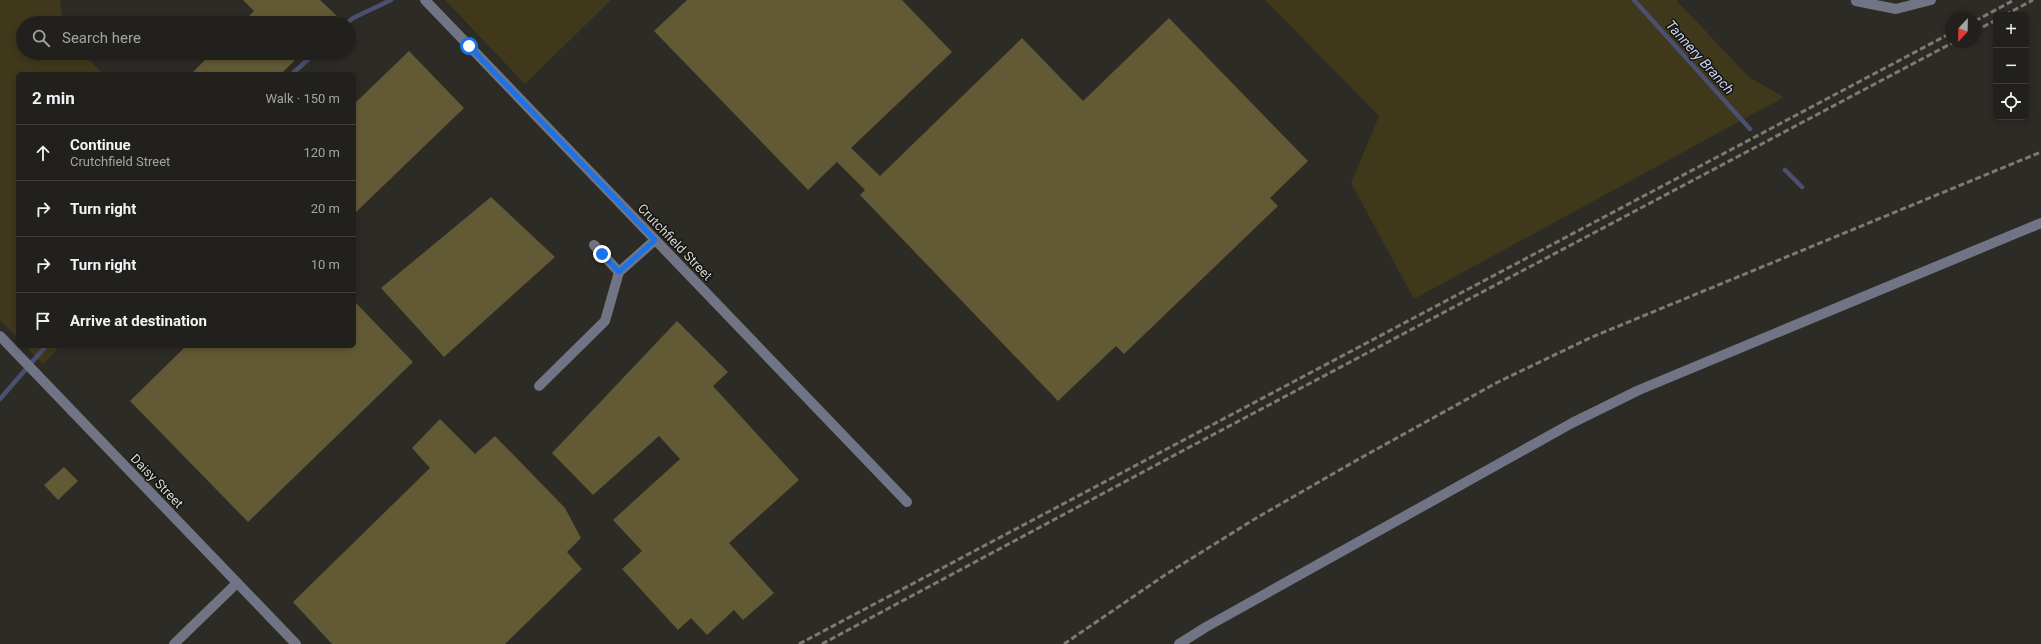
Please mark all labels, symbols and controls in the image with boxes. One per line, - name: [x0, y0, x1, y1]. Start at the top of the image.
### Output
- north arrow: [1945, 12, 1981, 48]
- map controls: [1993, 12, 2029, 120]
- button: +: [1993, 12, 2029, 48]
- search box: [16, 16, 356, 60]
- water label: Tannery Branch: [1663, 17, 1737, 97]
- icon: search: [30, 27, 52, 49]
- text: Search here: [62, 29, 141, 47]
- route start: [460, 37, 478, 55]
- button: −: [1993, 48, 2029, 84]
- button: locate: [1993, 84, 2029, 120]
- text: 2 min: [32, 88, 75, 108]
- text: Walk · 150 m: [265, 91, 340, 106]
- text: Continue: [70, 136, 131, 154]
- icon: ahead: [32, 142, 54, 164]
- text: 120 m: [303, 145, 340, 160]
- text: Crutchfield Street: [70, 154, 170, 169]
- icon: right: [32, 198, 54, 220]
- text: Turn right: [70, 200, 136, 218]
- text: 20 m: [311, 201, 340, 216]
- street label: Crutchfield Street: [635, 201, 715, 283]
- route end: [593, 245, 611, 263]
- icon: right: [32, 254, 54, 276]
- text: Turn right: [70, 256, 136, 274]
- text: 10 m: [311, 257, 340, 272]
- icon: arrive: [32, 310, 54, 332]
- text: Arrive at destination: [70, 312, 207, 330]
- street label: Daisy Street: [128, 451, 186, 511]

